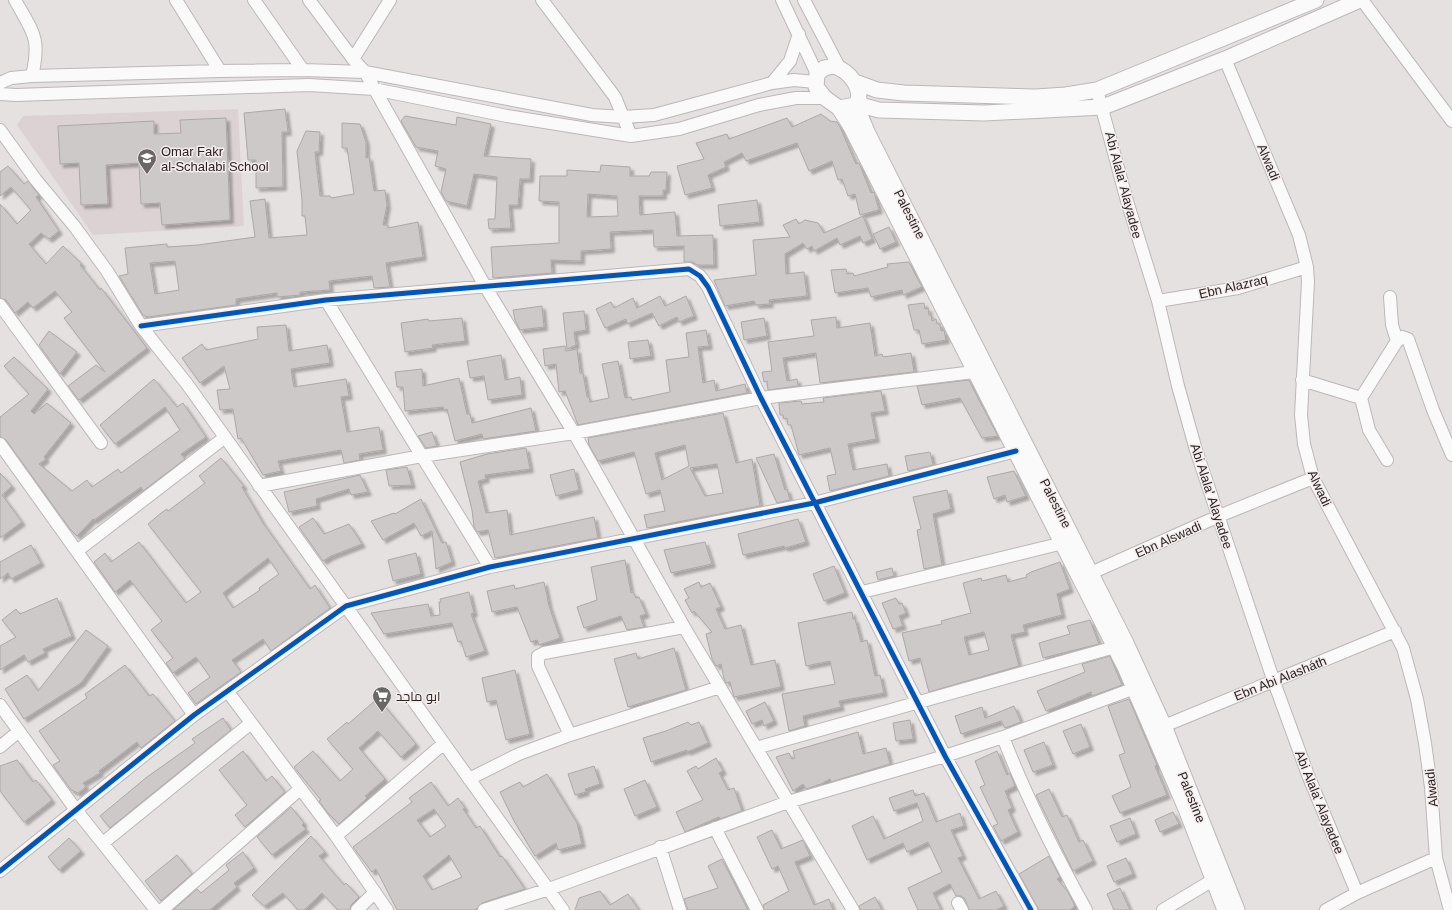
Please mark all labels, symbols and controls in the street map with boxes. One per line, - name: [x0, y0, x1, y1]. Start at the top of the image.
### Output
- street label: Abi Alala' Alayadee: [1102, 130, 1145, 240]
- street label: Alwadi: [1254, 142, 1283, 183]
- place label: Omar Fakr al-Schalabi School: [161, 144, 269, 174]
- school or university icon: Omar Fakr al-Schalabi School: [136, 147, 158, 175]
- street label: Palestine: [891, 187, 928, 241]
- street label: Ebn Alazraq: [1197, 271, 1269, 302]
- street label: Abi Alala' Alayadee: [1187, 441, 1236, 551]
- street label: Alwadi: [1305, 468, 1334, 509]
- street label: Palestine: [1037, 476, 1074, 530]
- street label: Ebn Alswadi: [1133, 518, 1204, 561]
- street label: Ebn Abi Alasháth: [1232, 653, 1329, 704]
- supermarket icon: ابو ماجد: [371, 685, 393, 713]
- place label: ابو ماجد: [396, 689, 440, 704]
- street label: Abi Alala' Alayadee: [1292, 748, 1347, 856]
- street label: Alwadi: [1422, 768, 1441, 808]
- street label: Palestine: [1175, 770, 1209, 825]

